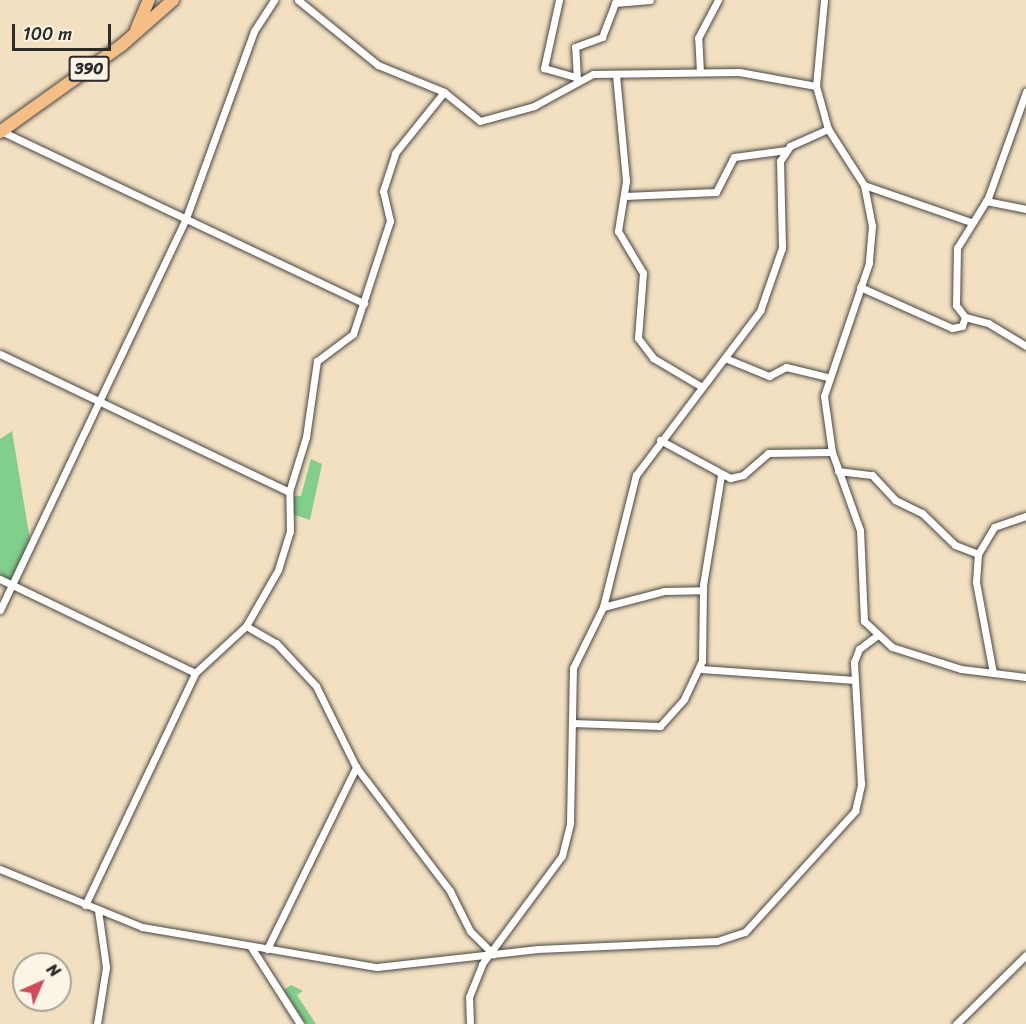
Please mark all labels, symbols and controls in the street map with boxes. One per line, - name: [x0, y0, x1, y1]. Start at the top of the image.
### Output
- scale bar: [15, 12, 114, 50]
- text: 100 m: [23, 18, 72, 50]
- road number: 390: [68, 56, 110, 82]
- north arrow: [12, 952, 72, 1012]
- text: N: [39, 956, 68, 985]

